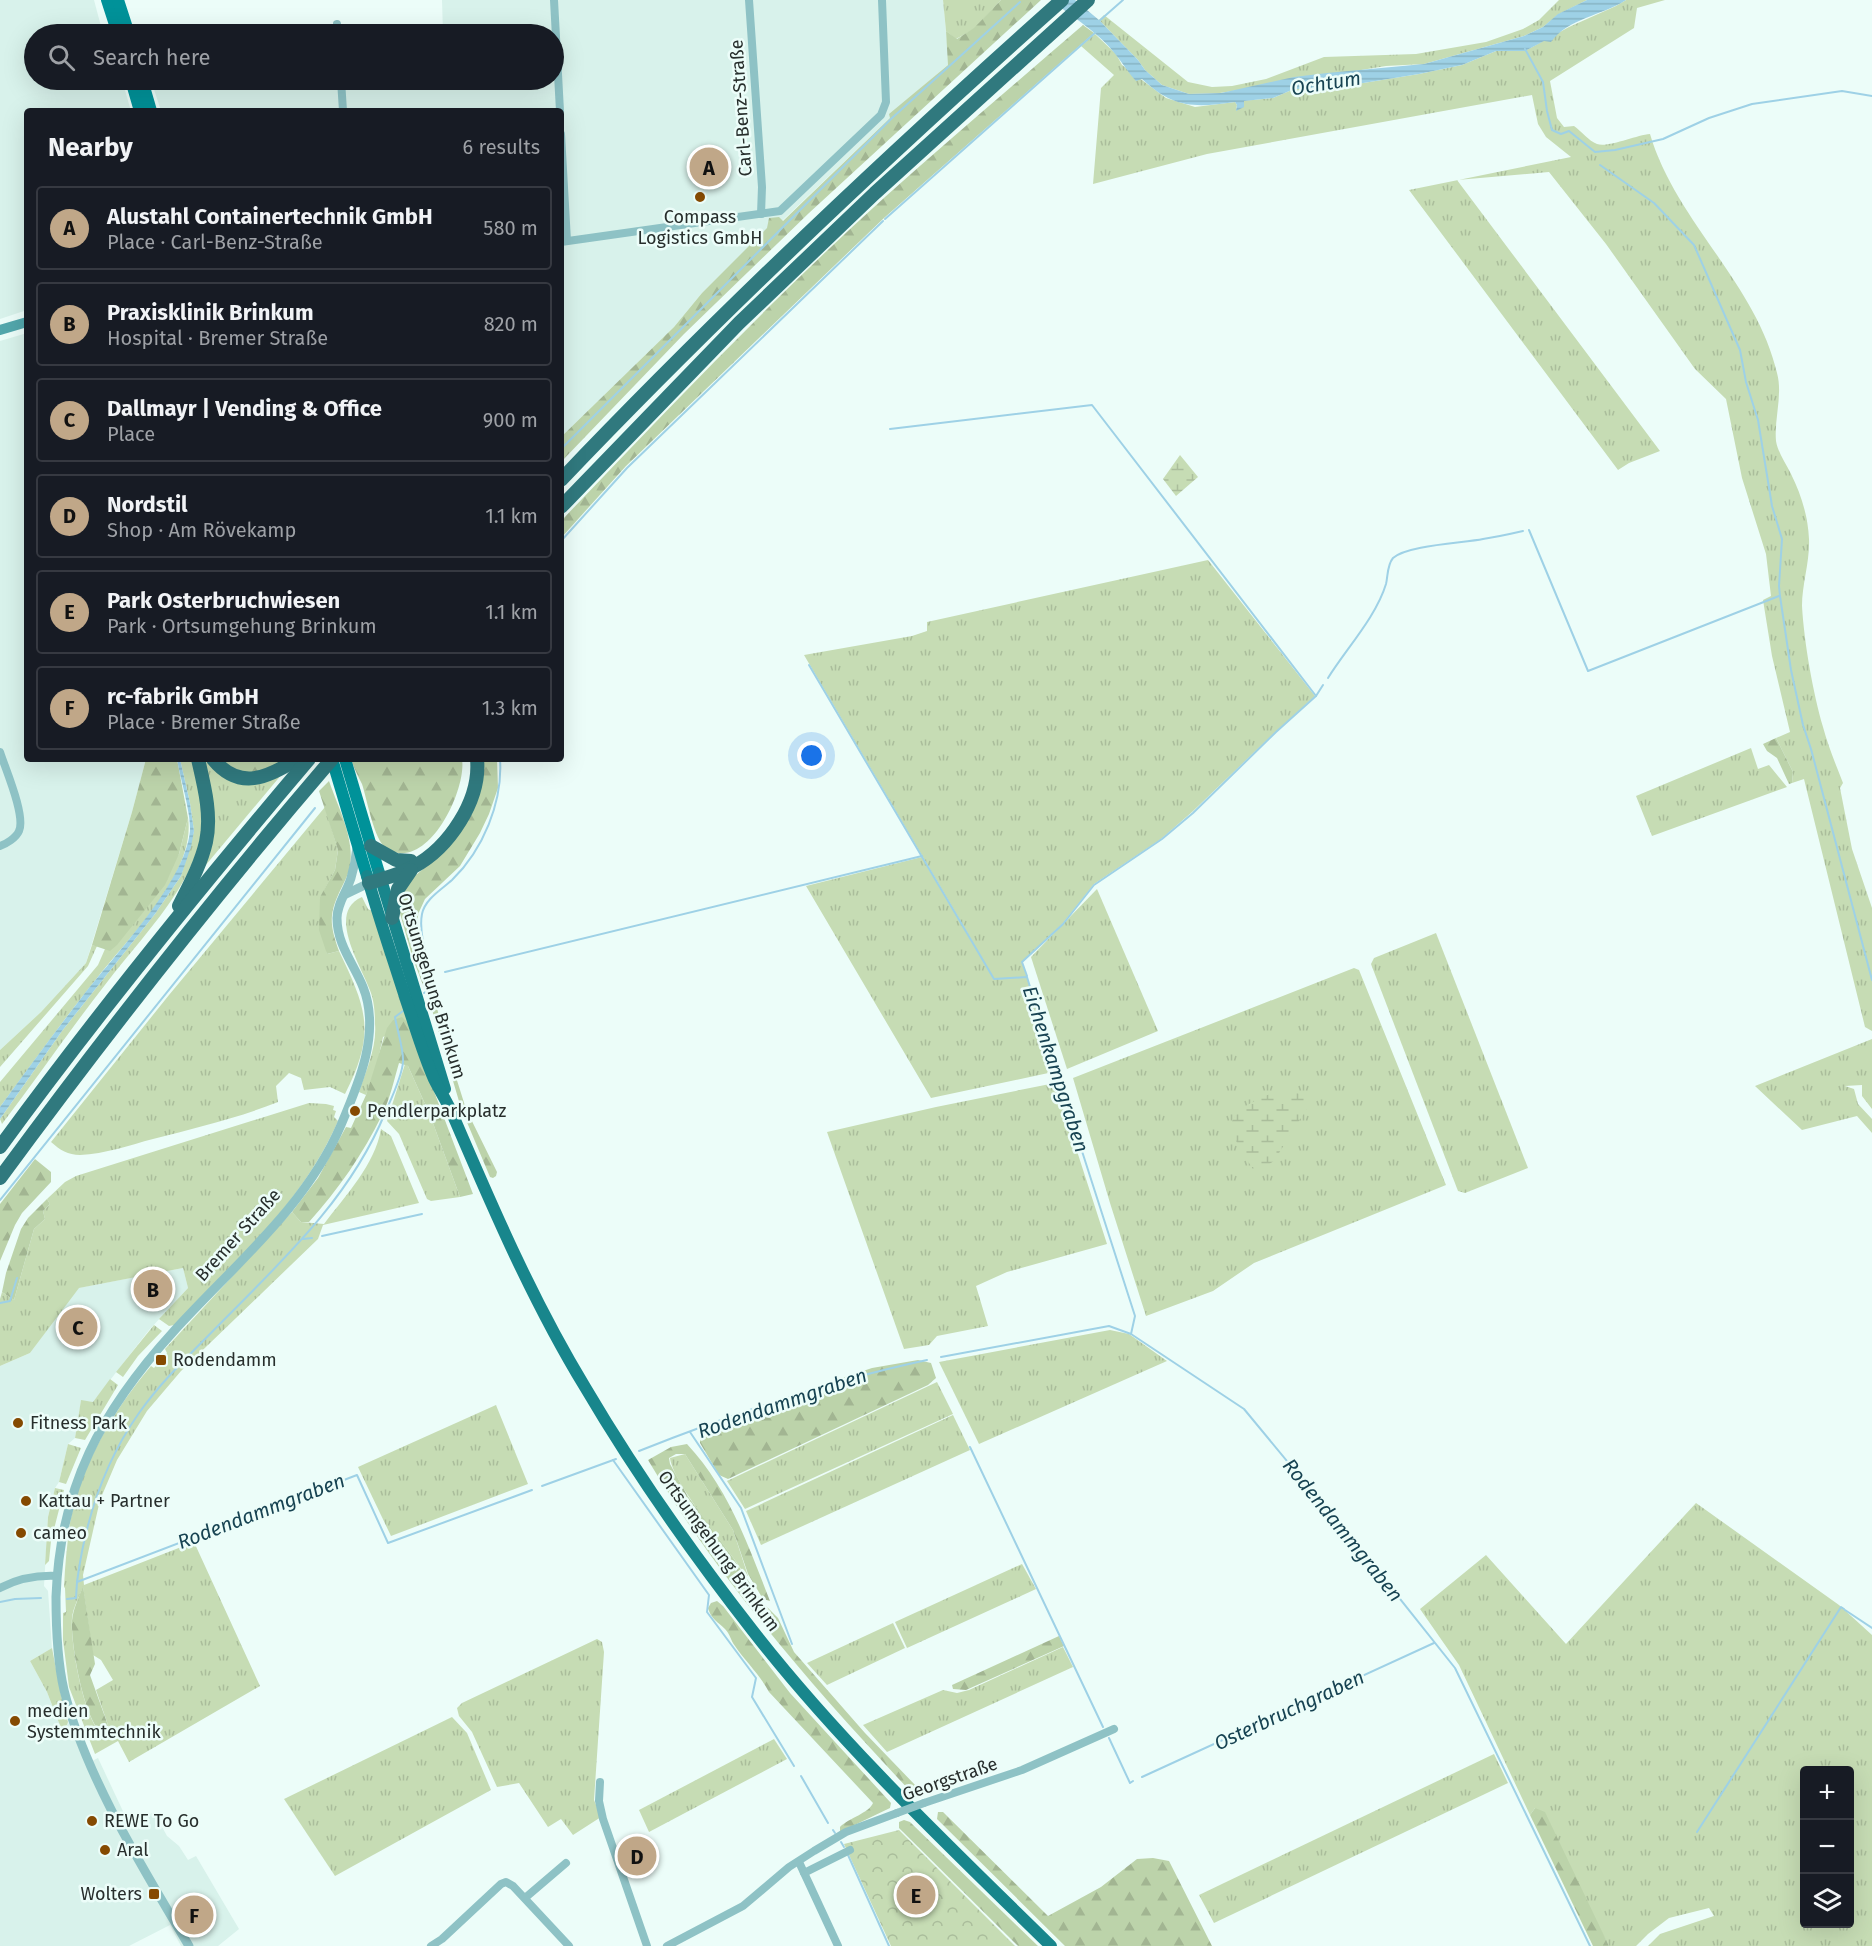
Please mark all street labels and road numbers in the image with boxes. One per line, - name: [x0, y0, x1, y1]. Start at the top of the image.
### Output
- street label: Carl-Benz-Straße: [725, 39, 757, 177]
- street label: Ortsumgehung Brinkum: [393, 890, 471, 1082]
- street label: Bremer Straße: [191, 1184, 285, 1286]
- street label: Ortsumgehung Brinkum: [653, 1466, 785, 1636]
- street label: Georgstraße: [900, 1752, 1000, 1806]

